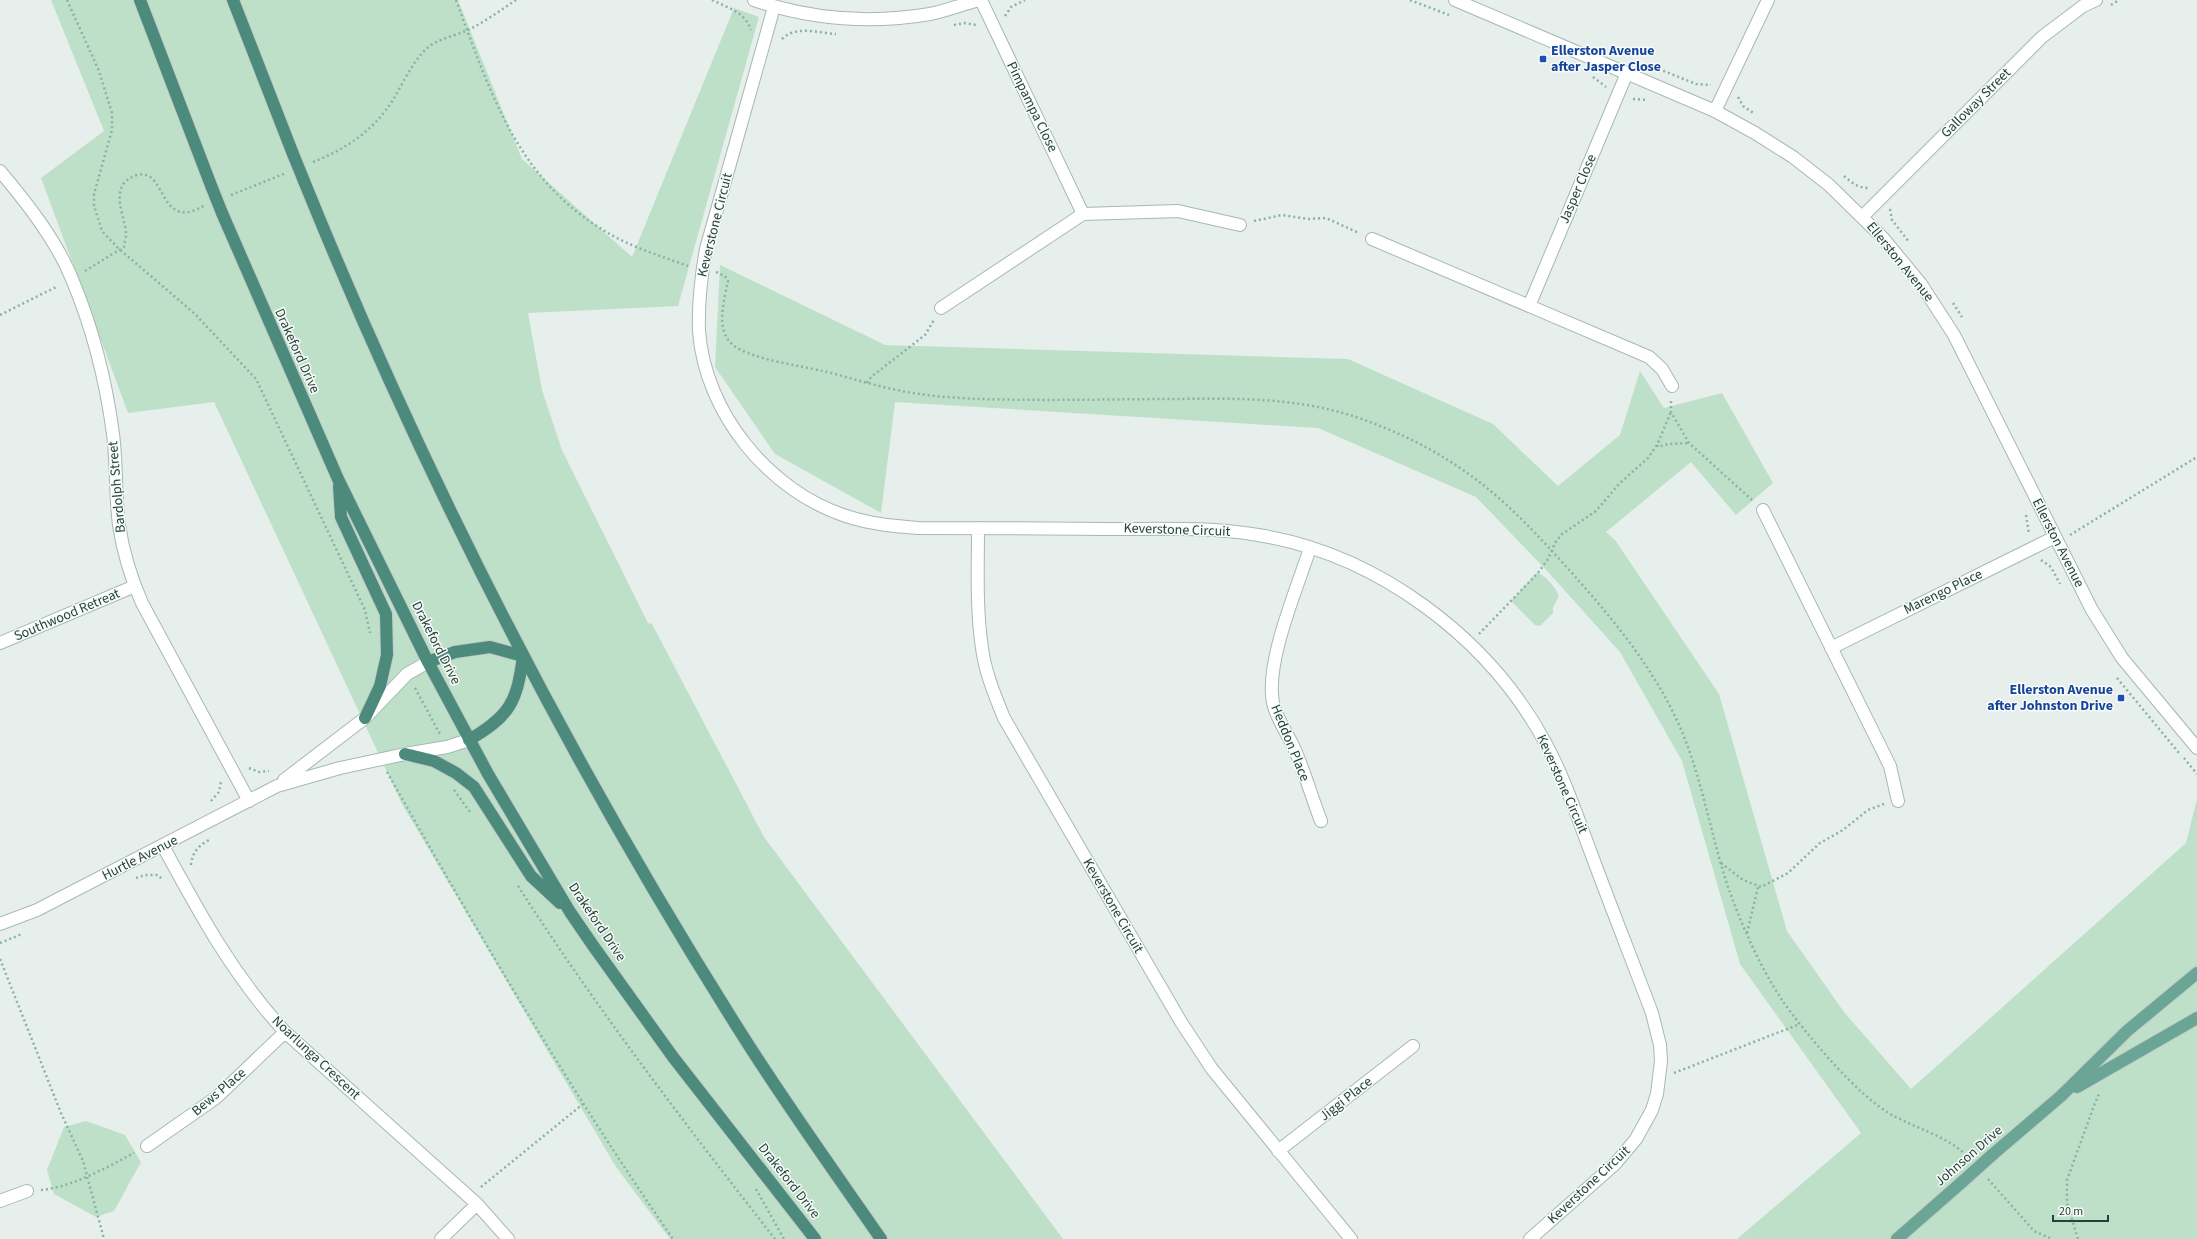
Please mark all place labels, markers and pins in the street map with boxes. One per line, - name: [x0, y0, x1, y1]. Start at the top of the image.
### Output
- place label: Ellerston Avenue after Jasper Close: [1551, 41, 1661, 77]
- marker: Ellerston Avenue after Jasper Close: [1538, 54, 1548, 64]
- place label: Ellerston Avenue after Johnston Drive: [1987, 680, 2113, 716]
- marker: Ellerston Avenue after Johnston Drive: [2116, 693, 2126, 703]

